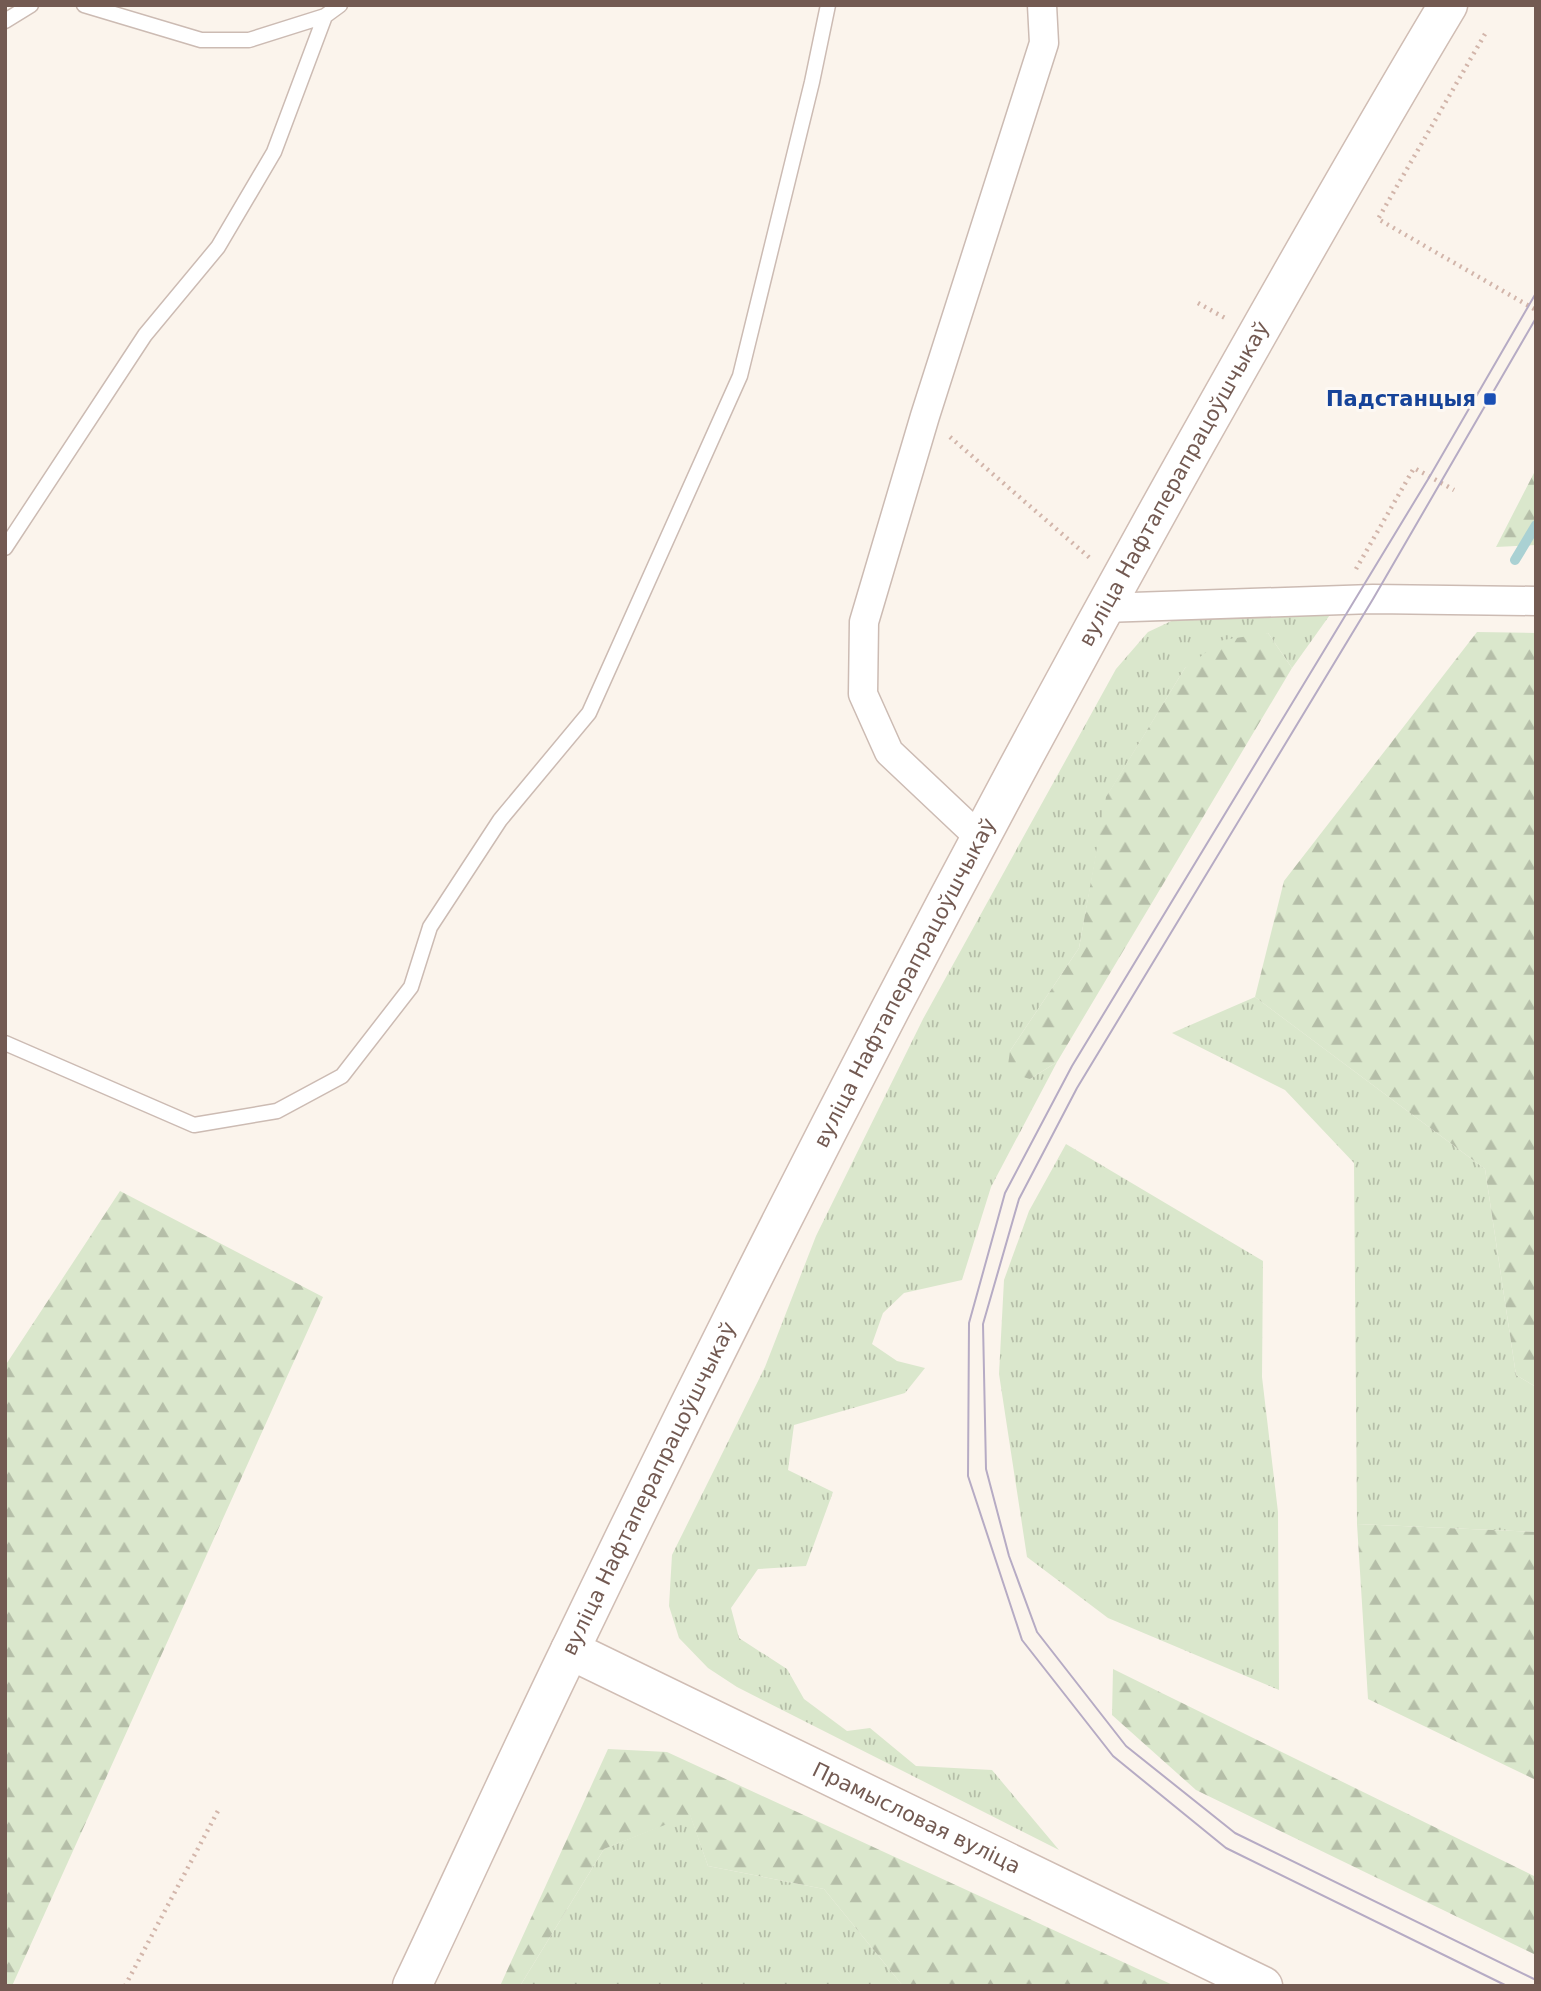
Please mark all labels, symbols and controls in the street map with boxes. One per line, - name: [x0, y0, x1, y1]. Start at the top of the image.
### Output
- street label: вуліца Нафтаперапрацоўшчыкаў: [1074, 317, 1274, 650]
- place label: Падстанцыя: [1326, 387, 1476, 411]
- marker: Падстанцыя: [1482, 391, 1498, 407]
- street label: вуліца Нафтаперапрацоўшчыкаў: [809, 814, 1001, 1151]
- street label: вуліца Нафтаперапрацоўшчыкаў: [557, 1318, 741, 1659]
- street label: Прамысловая вуліца: [809, 1757, 1024, 1879]

